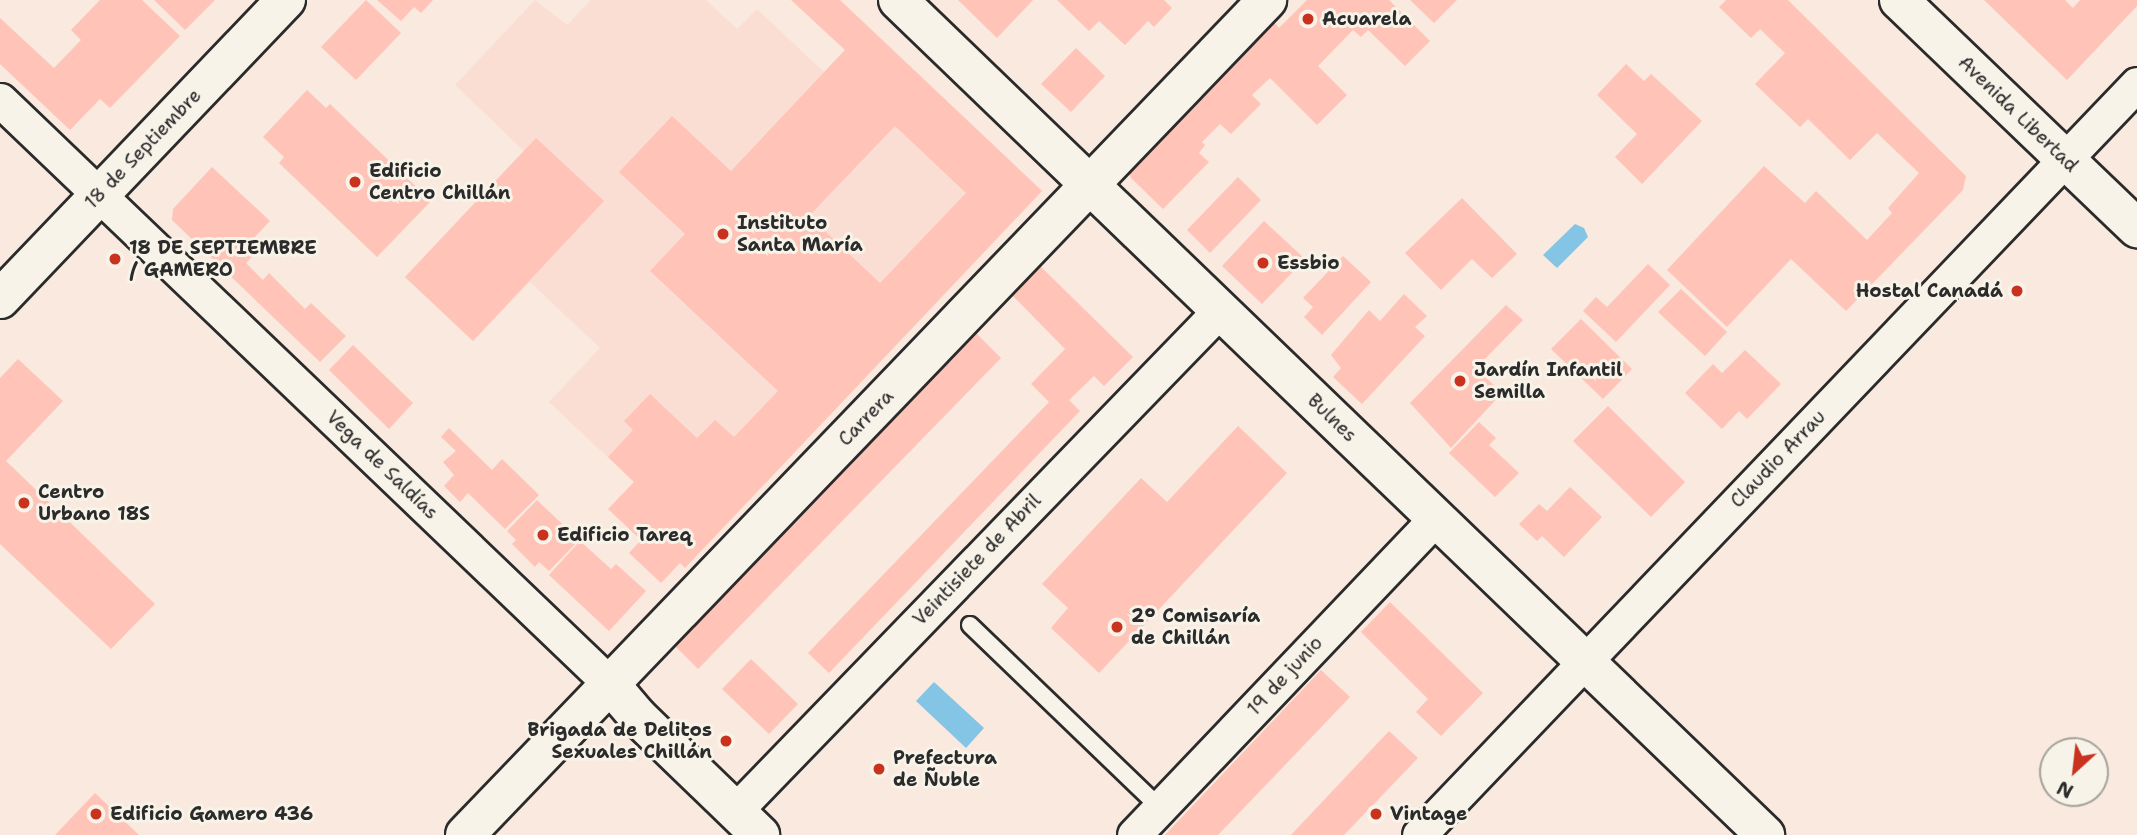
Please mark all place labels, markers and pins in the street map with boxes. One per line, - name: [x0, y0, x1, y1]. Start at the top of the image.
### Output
- place label: Acuarela: [1322, 8, 1411, 30]
- marker: Acuarela: [1300, 11, 1316, 27]
- place label: Edificio Centro Chillán: [369, 160, 510, 204]
- marker: Edificio Centro Chillán: [347, 174, 363, 190]
- place label: Instituto Santa María: [737, 212, 863, 256]
- marker: Instituto Santa María: [715, 226, 731, 242]
- place label: 18 DE SEPTIEMBRE / GAMERO: [129, 237, 317, 281]
- marker: 18 DE SEPTIEMBRE / GAMERO: [107, 251, 123, 267]
- place label: Essbio: [1277, 252, 1340, 274]
- marker: Essbio: [1255, 255, 1271, 271]
- place label: Hostal Canadá: [1856, 280, 2003, 302]
- marker: Hostal Canadá: [2009, 283, 2025, 299]
- place label: Jardín Infantil Semilla: [1474, 359, 1623, 403]
- marker: Jardín Infantil Semilla: [1452, 373, 1468, 389]
- place label: Centro Urbano 18S: [38, 481, 150, 525]
- marker: Centro Urbano 18S: [16, 495, 32, 511]
- place label: Edificio Tareq: [557, 524, 691, 546]
- marker: Edificio Tareq: [535, 527, 551, 543]
- place label: 2° Comisaría de Chillán: [1131, 605, 1260, 649]
- marker: 2° Comisaría de Chillán: [1109, 619, 1125, 635]
- place label: Brigada de Delitos Sexuales Chillán: [527, 719, 712, 763]
- marker: Brigada de Delitos Sexuales Chillán: [718, 733, 734, 749]
- place label: Prefectura de Ñuble: [893, 747, 997, 791]
- marker: Prefectura de Ñuble: [871, 761, 887, 777]
- place label: Edificio Gamero 436: [110, 803, 313, 825]
- place label: Vintage: [1390, 803, 1467, 825]
- marker: Edificio Gamero 436: [88, 806, 104, 822]
- marker: Vintage: [1368, 806, 1384, 822]

